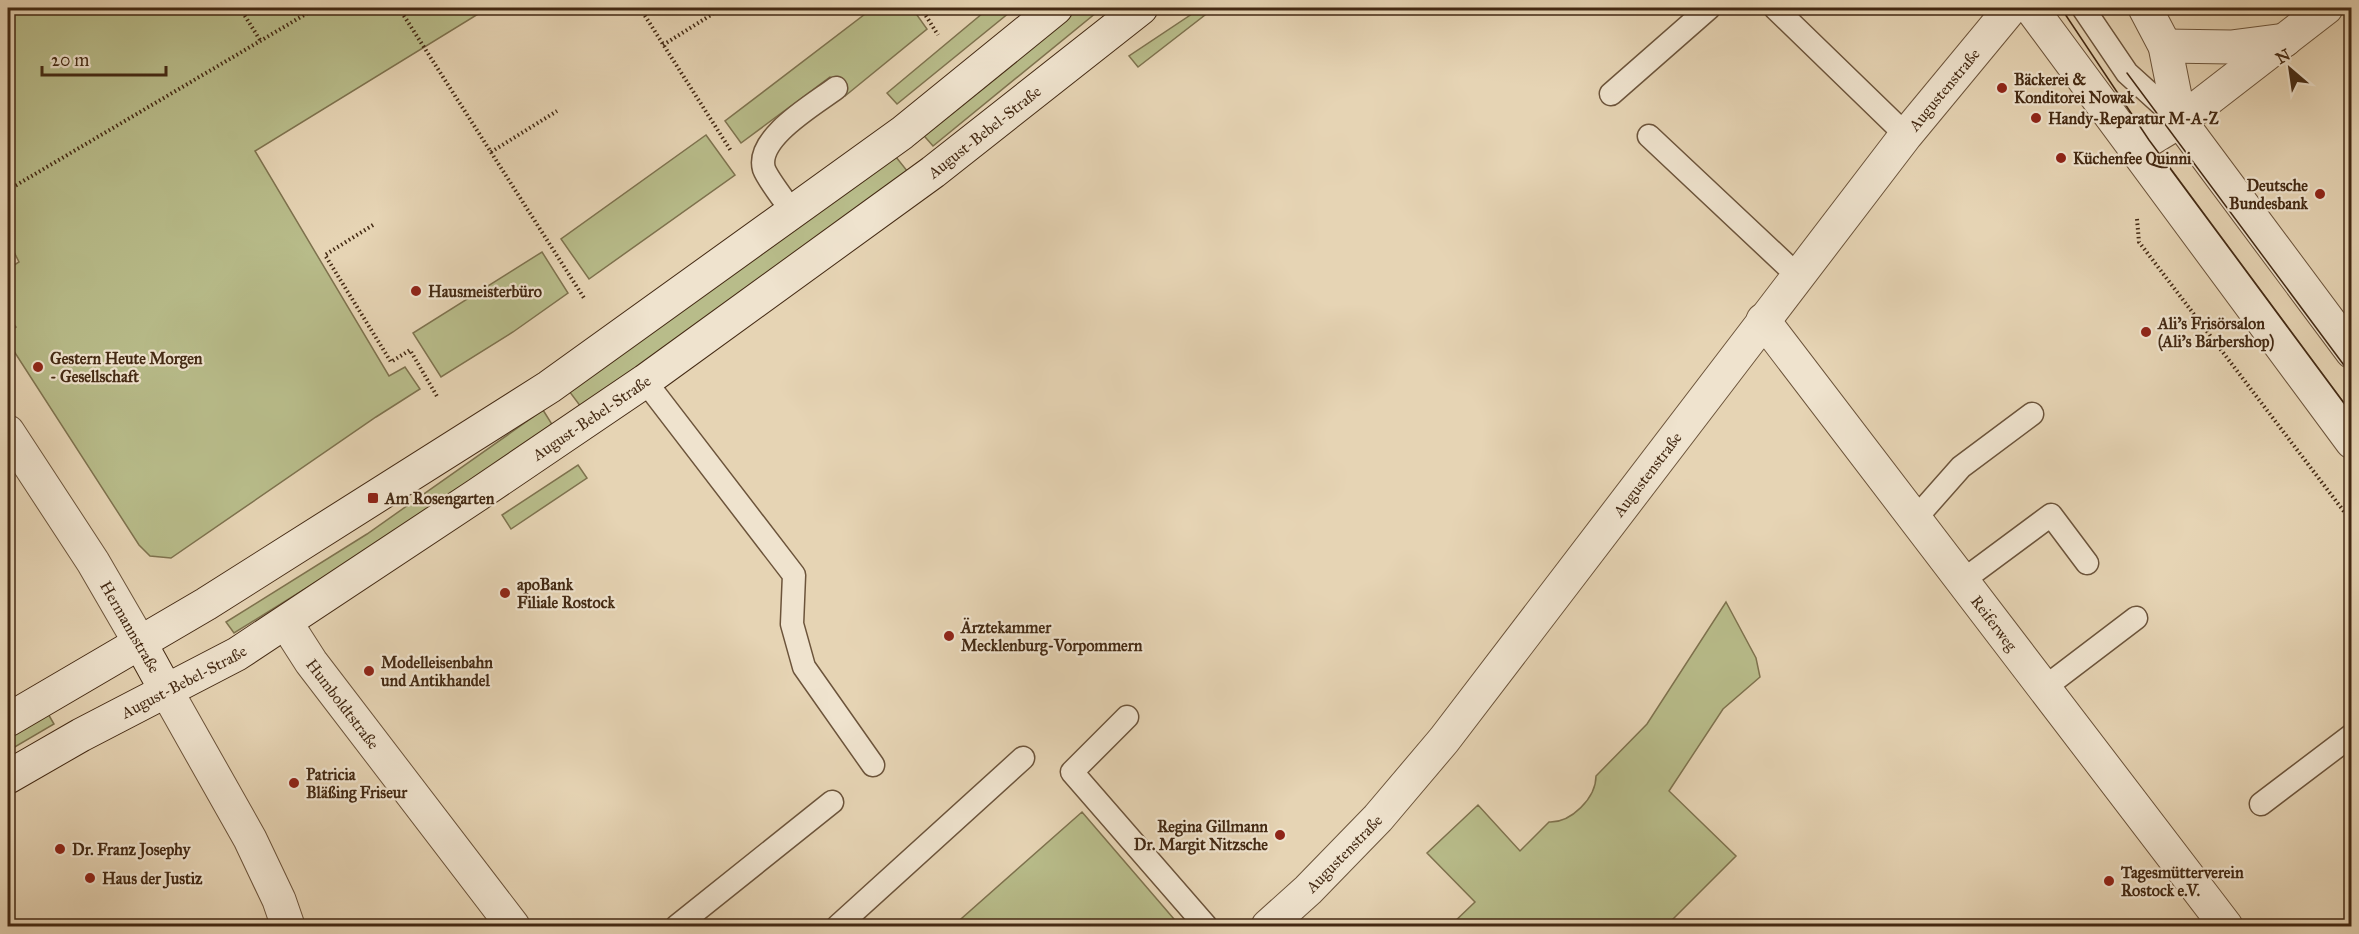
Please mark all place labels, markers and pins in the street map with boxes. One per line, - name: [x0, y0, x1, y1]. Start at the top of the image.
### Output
- place label: Bäckerei & Konditorei Nowak: [2014, 70, 2135, 107]
- marker: Bäckerei & Konditorei Nowak: [1995, 81, 2009, 95]
- place label: Handy-Reparatur M-A-Z: [2048, 109, 2219, 129]
- marker: Handy-Reparatur M-A-Z: [2029, 111, 2043, 125]
- place label: Küchenfee Quinni: [2073, 149, 2192, 169]
- marker: Küchenfee Quinni: [2054, 151, 2068, 165]
- place label: Deutsche Bundesbank: [2229, 176, 2309, 213]
- marker: Deutsche Bundesbank: [2313, 187, 2327, 201]
- place label: Hausmeisterbüro: [428, 282, 542, 301]
- marker: Hausmeisterbüro: [409, 284, 423, 298]
- place label: Ali's Frisörsalon (Ali's Barbershop): [2157, 314, 2275, 352]
- marker: Ali's Frisörsalon (Ali's Barbershop): [2139, 325, 2153, 339]
- place label: Gestern Heute Morgen - Gesellschaft: [50, 349, 203, 386]
- marker: Gestern Heute Morgen - Gesellschaft: [31, 360, 45, 374]
- place label: Am Rosengarten: [384, 489, 495, 509]
- marker: Am Rosengarten: [366, 491, 380, 505]
- place label: apoBank Filiale Rostock: [517, 575, 615, 612]
- marker: apoBank Filiale Rostock: [498, 586, 512, 600]
- place label: Ärztekammer Mecklenburg-Vorpommern: [960, 617, 1143, 656]
- marker: Ärztekammer Mecklenburg-Vorpommern: [942, 629, 956, 643]
- place label: Modelleisenbahn und Antikhandel: [380, 653, 493, 690]
- marker: Modelleisenbahn und Antikhandel: [362, 664, 376, 678]
- place label: Patricia Bläßing Friseur: [306, 765, 408, 803]
- marker: Patricia Bläßing Friseur: [287, 776, 301, 790]
- place label: Regina Gillmann Dr. Margit Nitzsche: [1134, 817, 1268, 855]
- marker: Regina Gillmann Dr. Margit Nitzsche: [1273, 828, 1287, 842]
- place label: Dr. Franz Josephy: [72, 840, 192, 860]
- marker: Dr. Franz Josephy: [53, 842, 67, 856]
- place label: Tagesmütterverein Rostock e.V.: [2120, 863, 2244, 900]
- place label: Haus der Justiz: [102, 869, 203, 889]
- marker: Haus der Justiz: [83, 871, 97, 885]
- marker: Tagesmütterverein Rostock e.V.: [2102, 874, 2116, 888]

